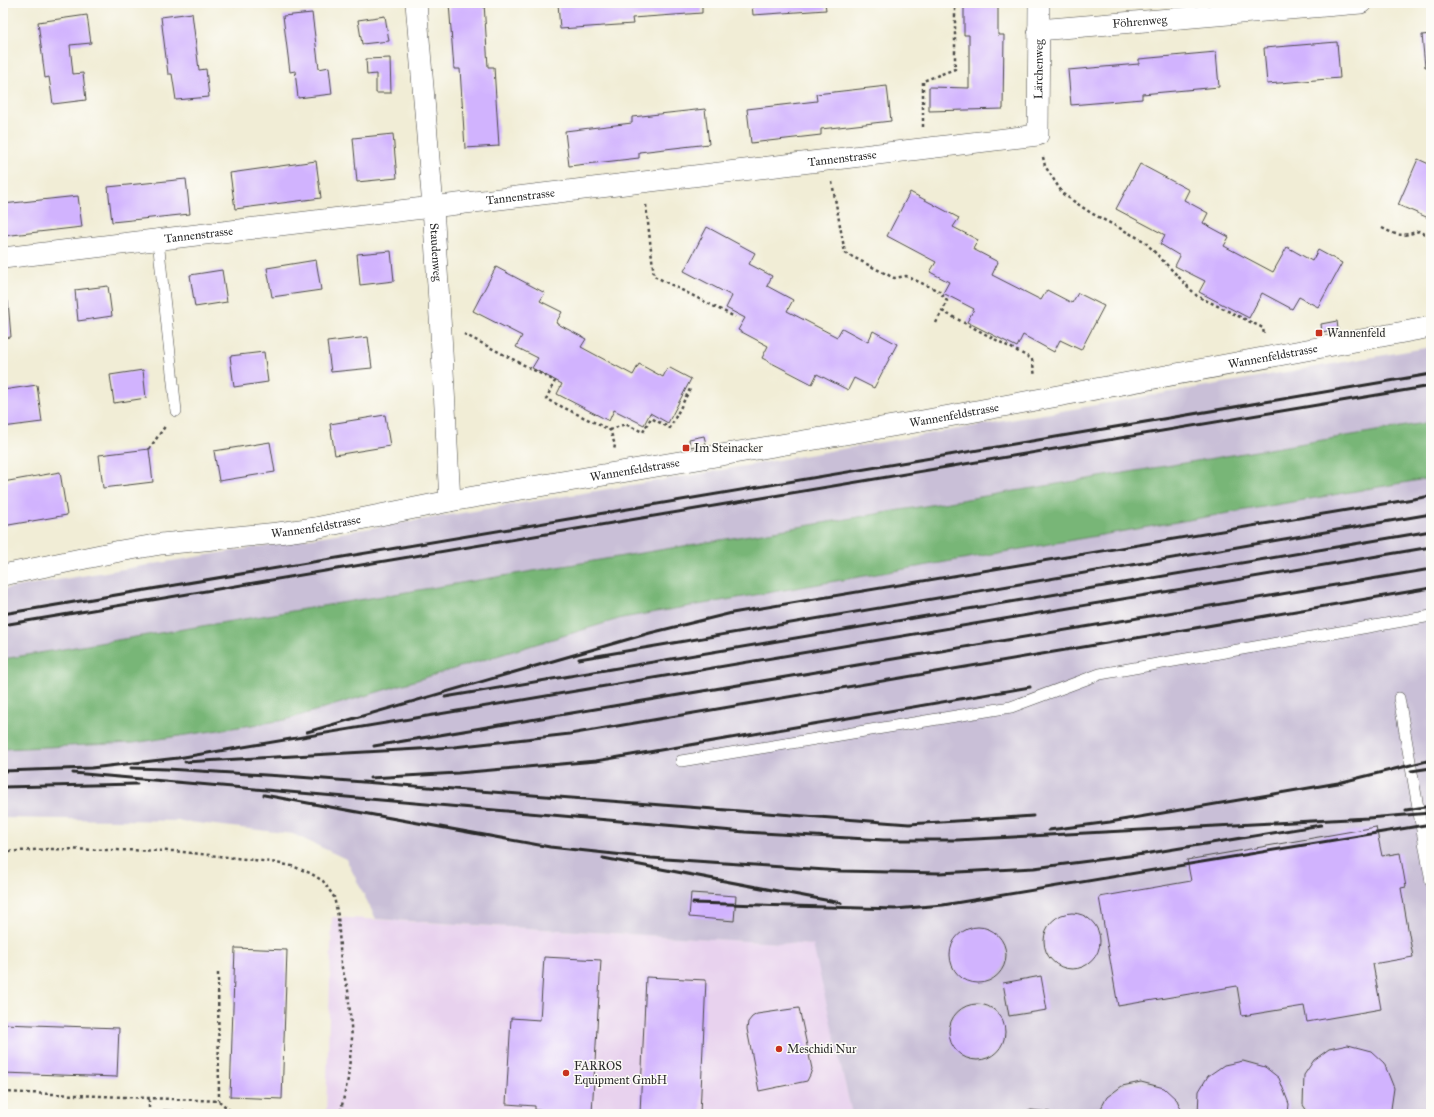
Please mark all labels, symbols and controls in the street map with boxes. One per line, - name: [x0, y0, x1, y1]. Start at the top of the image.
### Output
- street label: Föhrenweg: [1112, 12, 1168, 31]
- street label: Lärchenweg: [1031, 39, 1047, 99]
- street label: Tannenstrasse: [807, 147, 877, 169]
- street label: Tannenstrasse: [485, 185, 555, 208]
- street label: Staudenweg: [427, 223, 445, 282]
- street label: Tannenstrasse: [163, 224, 234, 246]
- place label: Wannenfeld: [1327, 326, 1386, 340]
- marker: Wannenfeld: [1314, 328, 1324, 338]
- street label: Wannenfeldstrasse: [1227, 341, 1319, 371]
- street label: Wannenfeldstrasse: [908, 400, 1000, 430]
- place label: Im Steinacker: [694, 441, 763, 455]
- marker: Im Steinacker: [681, 443, 691, 453]
- street label: Wannenfeldstrasse: [589, 455, 681, 484]
- street label: Wannenfeldstrasse: [271, 512, 362, 541]
- place label: Meschidi Nur: [787, 1042, 857, 1056]
- marker: Meschidi Nur: [774, 1044, 784, 1054]
- place label: FARROS Equipment GmbH: [574, 1059, 667, 1088]
- marker: FARROS Equipment GmbH: [561, 1068, 571, 1078]

